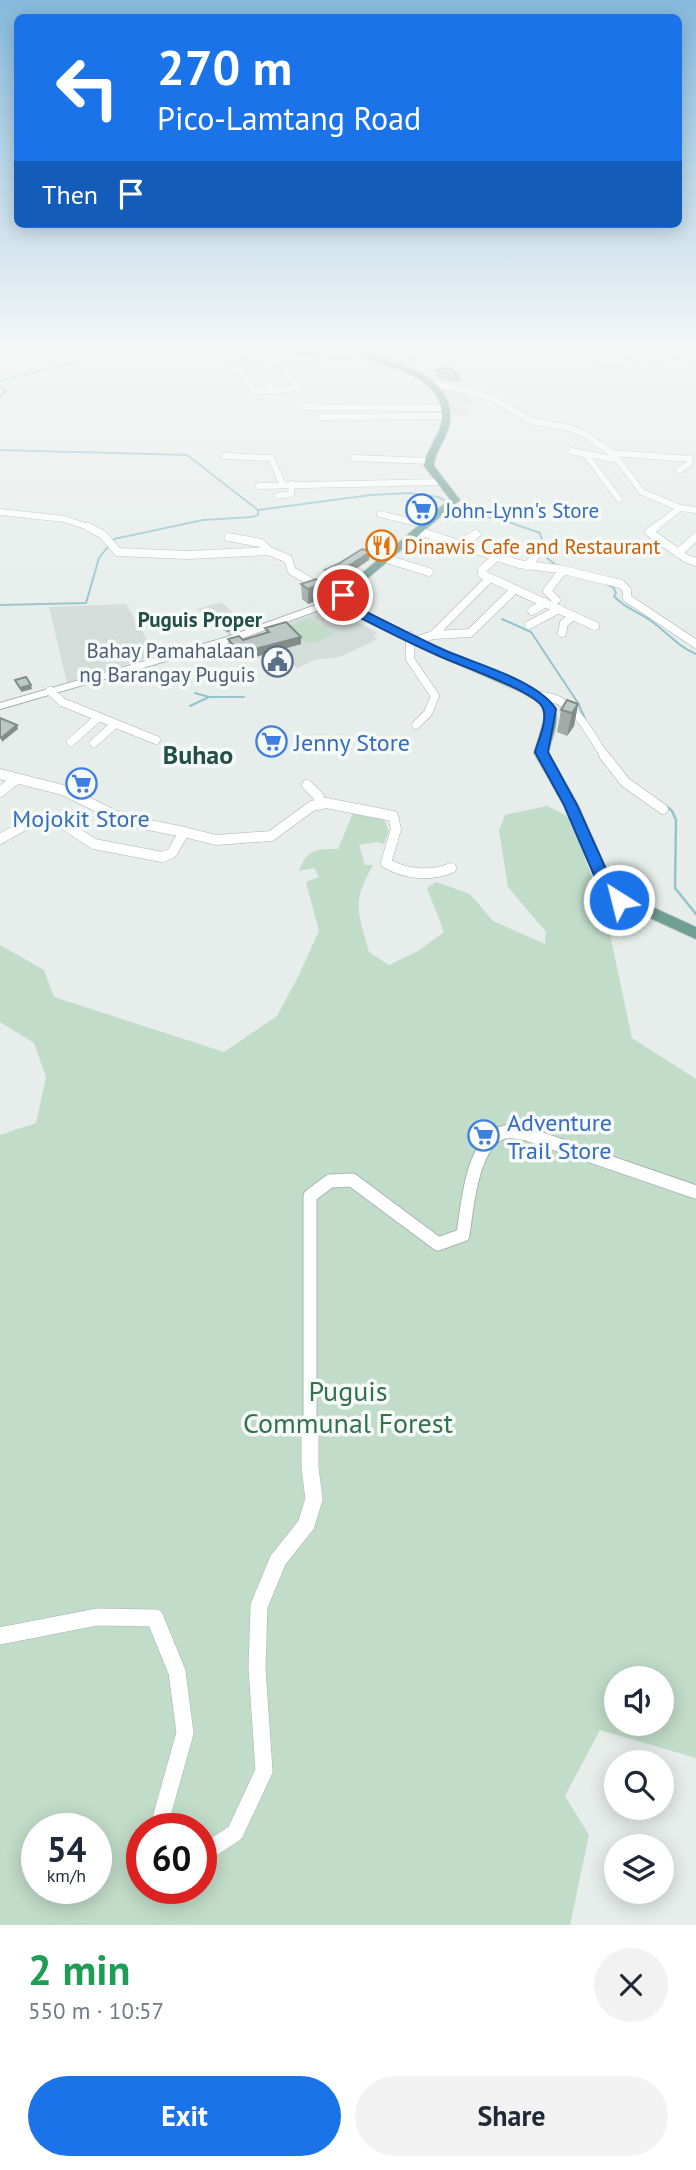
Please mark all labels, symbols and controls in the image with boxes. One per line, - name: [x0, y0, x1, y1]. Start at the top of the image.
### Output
- text: 270 m: [157, 35, 292, 99]
- icon: left: [42, 42, 133, 133]
- text: Pico-Lamtang Road: [157, 97, 421, 139]
- icon: arrive: [112, 175, 150, 213]
- text: Then: [42, 178, 98, 211]
- supermarket icon: John-Lynn's Store: [405, 493, 439, 527]
- place label: John-Lynn's Store: [444, 497, 599, 524]
- restaurant icon: Dinawis Cafe and Restaurant: [364, 529, 398, 563]
- place label: Dinawis Cafe and Restaurant: [404, 533, 660, 560]
- pin: [313, 565, 373, 625]
- icon: arrive: [324, 576, 362, 614]
- district label: Puguis Proper: [138, 606, 263, 633]
- place label: Bahay Pamahalaan ng Barangay Puguis: [79, 637, 255, 688]
- public building icon: Bahay Pamahalaan ng Barangay Puguis: [261, 645, 295, 679]
- supermarket icon: Jenny Store: [254, 725, 288, 759]
- place label: Jenny Store: [293, 727, 410, 758]
- district label: Buhao: [163, 738, 233, 771]
- supermarket icon: Mojokit Store: [64, 767, 98, 801]
- place label: Mojokit Store: [12, 803, 150, 834]
- position arrow: [582, 863, 656, 937]
- place label: Adventure Trail Store: [507, 1107, 612, 1166]
- supermarket icon: Adventure Trail Store: [467, 1119, 501, 1153]
- park label: Puguis Communal Forest: [243, 1372, 453, 1441]
- map controls: [604, 1666, 674, 1904]
- button: sound: [604, 1666, 674, 1736]
- button: search: [604, 1750, 674, 1820]
- speed limit sign: 60: [126, 1813, 217, 1904]
- text: 54: [47, 1826, 86, 1872]
- button: layers: [604, 1834, 674, 1904]
- text: km/h: [47, 1864, 86, 1887]
- text: 2 min: [28, 1942, 130, 1997]
- button: close: [594, 1948, 668, 2022]
- text: 550 m · 10:57: [28, 1996, 164, 2025]
- button: Exit: [28, 2076, 341, 2156]
- button: Share: [355, 2076, 668, 2156]

